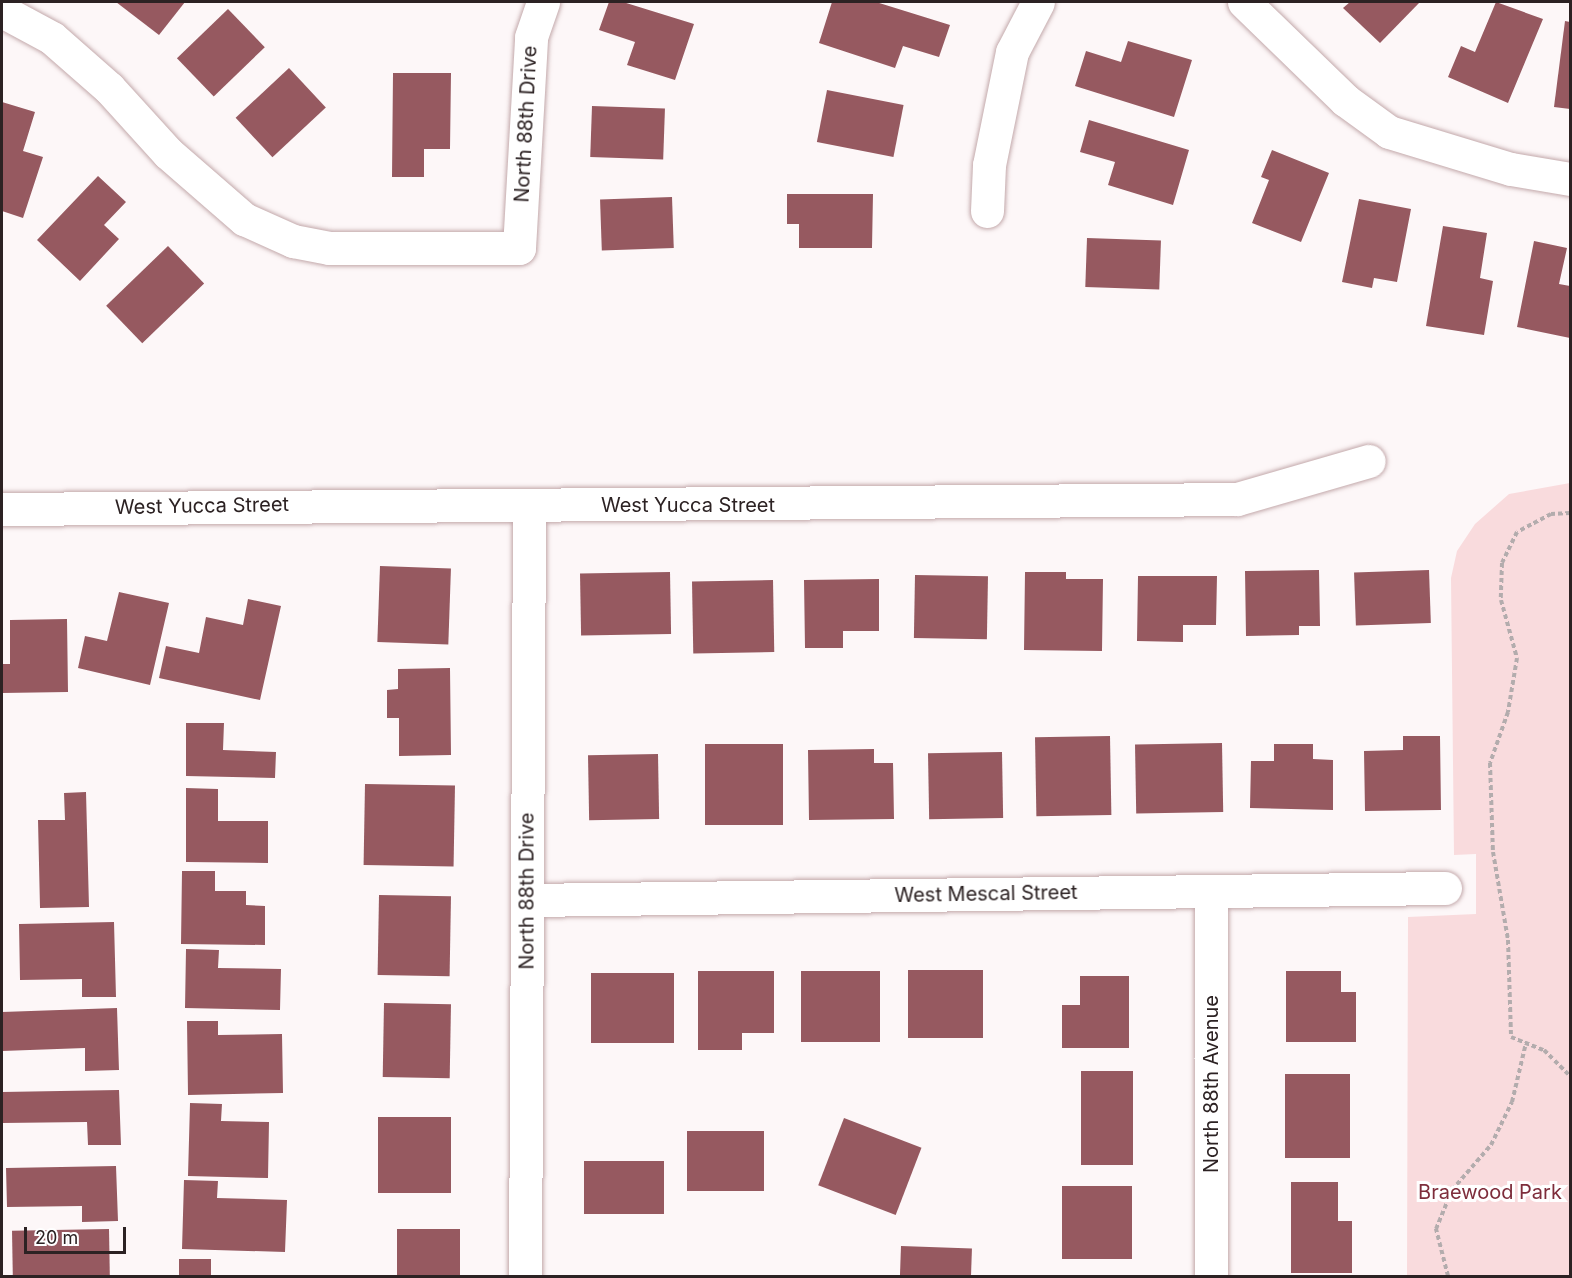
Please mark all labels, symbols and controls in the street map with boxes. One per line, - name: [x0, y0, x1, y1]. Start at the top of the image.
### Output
- street label: North 88th Drive: [510, 45, 542, 203]
- street label: West Yucca Street: [115, 492, 289, 520]
- street label: West Yucca Street: [601, 493, 775, 517]
- street label: North 88th Drive: [515, 812, 539, 970]
- street label: West Mescal Street: [894, 880, 1078, 908]
- street label: North 88th Avenue: [1199, 995, 1223, 1173]
- park label: Braewood Park: [1418, 1180, 1562, 1204]
- scale bar: [27, 1215, 129, 1253]
- text: 20 m: [35, 1227, 78, 1248]

